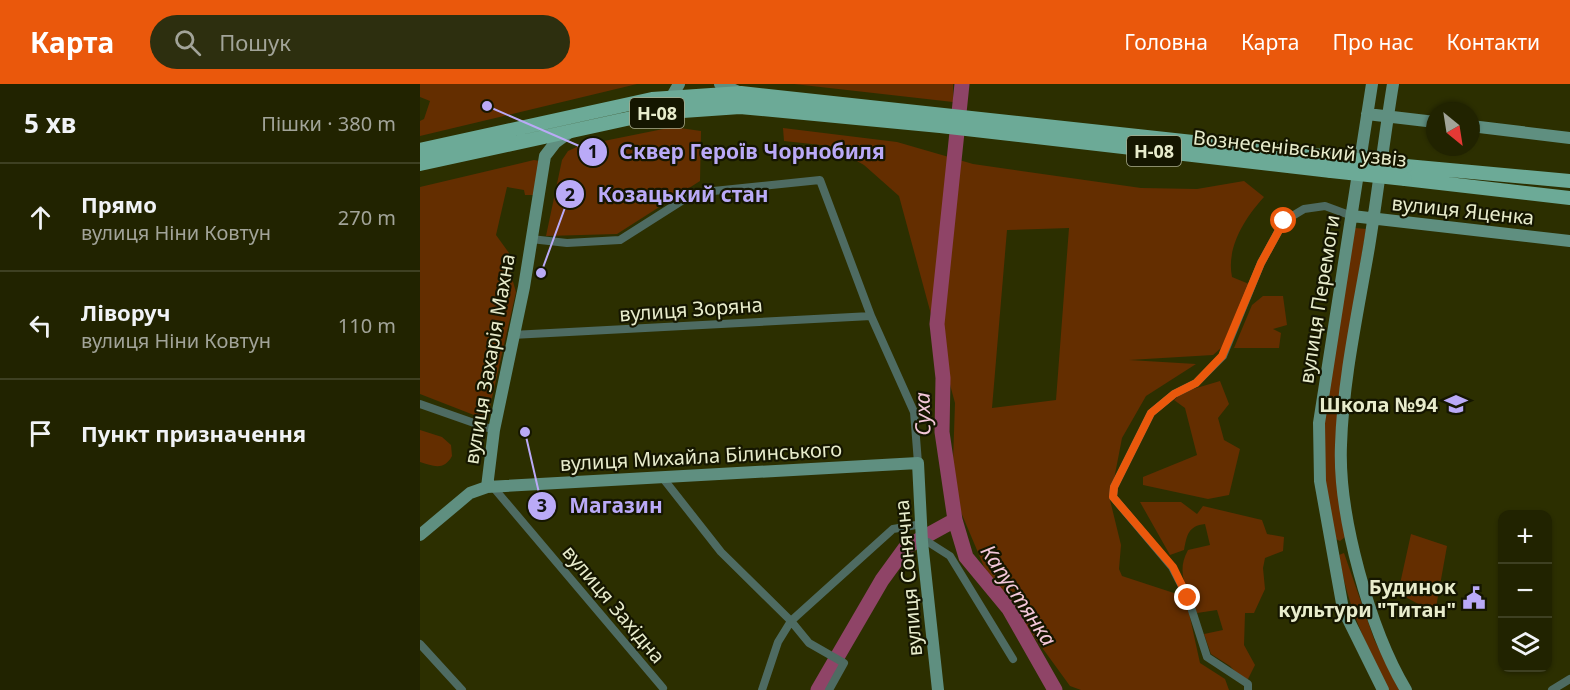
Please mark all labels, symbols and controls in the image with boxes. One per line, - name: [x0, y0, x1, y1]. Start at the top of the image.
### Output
- search box: [150, 15, 570, 69]
- text: Карта: [30, 23, 114, 61]
- icon: search: [171, 26, 204, 59]
- text: Пошук: [219, 27, 291, 57]
- text: Головна: [1124, 28, 1208, 56]
- text: Карта: [1241, 28, 1299, 56]
- text: Про нас: [1332, 28, 1414, 56]
- text: Контакти: [1447, 28, 1540, 56]
- road number: Н-08: [630, 98, 684, 128]
- north arrow: [1426, 102, 1480, 156]
- text: 5 хв: [24, 105, 76, 141]
- text: Пішки · 380 m: [261, 110, 396, 137]
- street label: Вознесенівський узвіз: [1192, 123, 1408, 173]
- callout: Сквер Героїв Чорнобиля: [578, 132, 897, 171]
- road number: Н-08: [1127, 136, 1181, 166]
- text: Сквер Героїв Чорнобиля: [619, 137, 885, 165]
- text: 1: [588, 139, 598, 163]
- callout: Козацький стан: [555, 175, 780, 214]
- text: Козацький стан: [597, 180, 769, 208]
- text: 2: [565, 182, 575, 206]
- text: Прямо: [81, 189, 157, 219]
- street label: вулиця Яценка: [1390, 189, 1536, 231]
- icon: ahead: [24, 201, 57, 234]
- text: 270 m: [338, 204, 396, 231]
- route start: [1270, 207, 1296, 233]
- street label: вулиця Перемоги: [1292, 213, 1346, 385]
- text: вулиця Ніни Ковтун: [81, 219, 271, 246]
- street label: вулиця Захарія Махна: [457, 252, 521, 466]
- street label: вулиця Зоряна: [618, 291, 764, 327]
- text: Ліворуч: [81, 297, 171, 327]
- icon: left: [24, 309, 57, 342]
- text: 110 m: [338, 312, 396, 339]
- text: вулиця Ніни Ковтун: [81, 327, 271, 354]
- place label: Школа №94: [1319, 391, 1439, 418]
- school or university icon: Школа №94: [1443, 391, 1469, 417]
- water label: Суха: [908, 392, 936, 436]
- icon: arrive: [24, 417, 57, 450]
- text: Пункт призначення: [81, 418, 306, 448]
- street label: вулиця Михайла Білинського: [559, 435, 843, 477]
- callout: Магазин: [527, 486, 675, 525]
- text: Магазин: [569, 491, 663, 519]
- text: 3: [537, 493, 547, 517]
- street label: вулиця Сонячна: [888, 499, 928, 657]
- map controls: [1498, 510, 1552, 672]
- button: +: [1498, 510, 1552, 564]
- street label: вулиця Західна: [557, 539, 671, 669]
- water label: Капустянка: [975, 539, 1063, 651]
- button: −: [1498, 564, 1552, 618]
- place label: Будинок культури "Титан": [1278, 573, 1457, 623]
- route end: [1174, 584, 1200, 610]
- public building icon: Будинок культури "Титан": [1461, 585, 1487, 611]
- button: layers: [1498, 618, 1552, 672]

